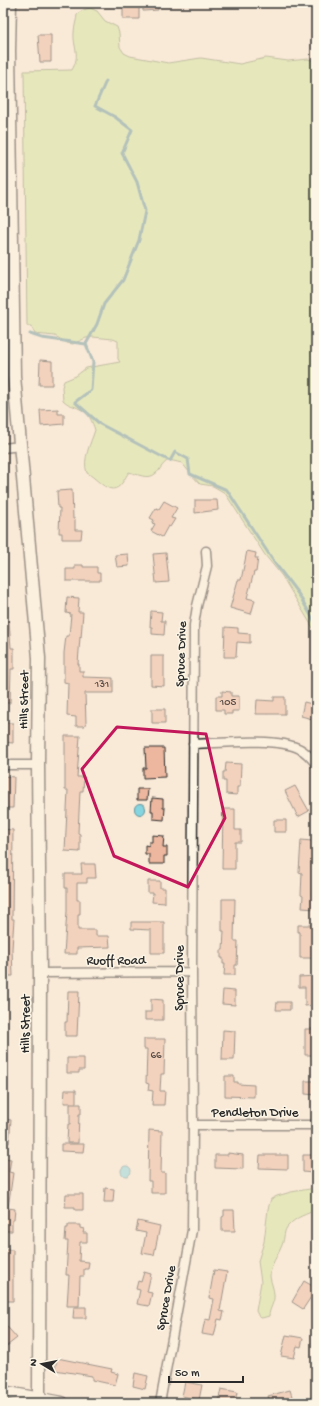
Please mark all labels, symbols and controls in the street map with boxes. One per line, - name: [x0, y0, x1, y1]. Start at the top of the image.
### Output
- street label: Spruce Drive: [173, 621, 191, 687]
- street label: Hills Street: [17, 669, 33, 729]
- house number: 131: [94, 679, 109, 691]
- house number: 105: [219, 697, 236, 709]
- street label: Spruce Drive: [173, 945, 188, 1011]
- street label: Ruoff Road: [86, 954, 147, 969]
- street label: Hills Street: [19, 993, 34, 1053]
- house number: 66: [150, 1050, 162, 1062]
- street label: Pendleton Drive: [211, 1106, 299, 1121]
- street label: Spruce Drive: [154, 1264, 180, 1332]
- north arrow: [22, 1344, 62, 1384]
- text: N: [28, 1358, 41, 1367]
- scale bar: [169, 1358, 243, 1384]
- text: 50 m: [175, 1367, 200, 1381]

